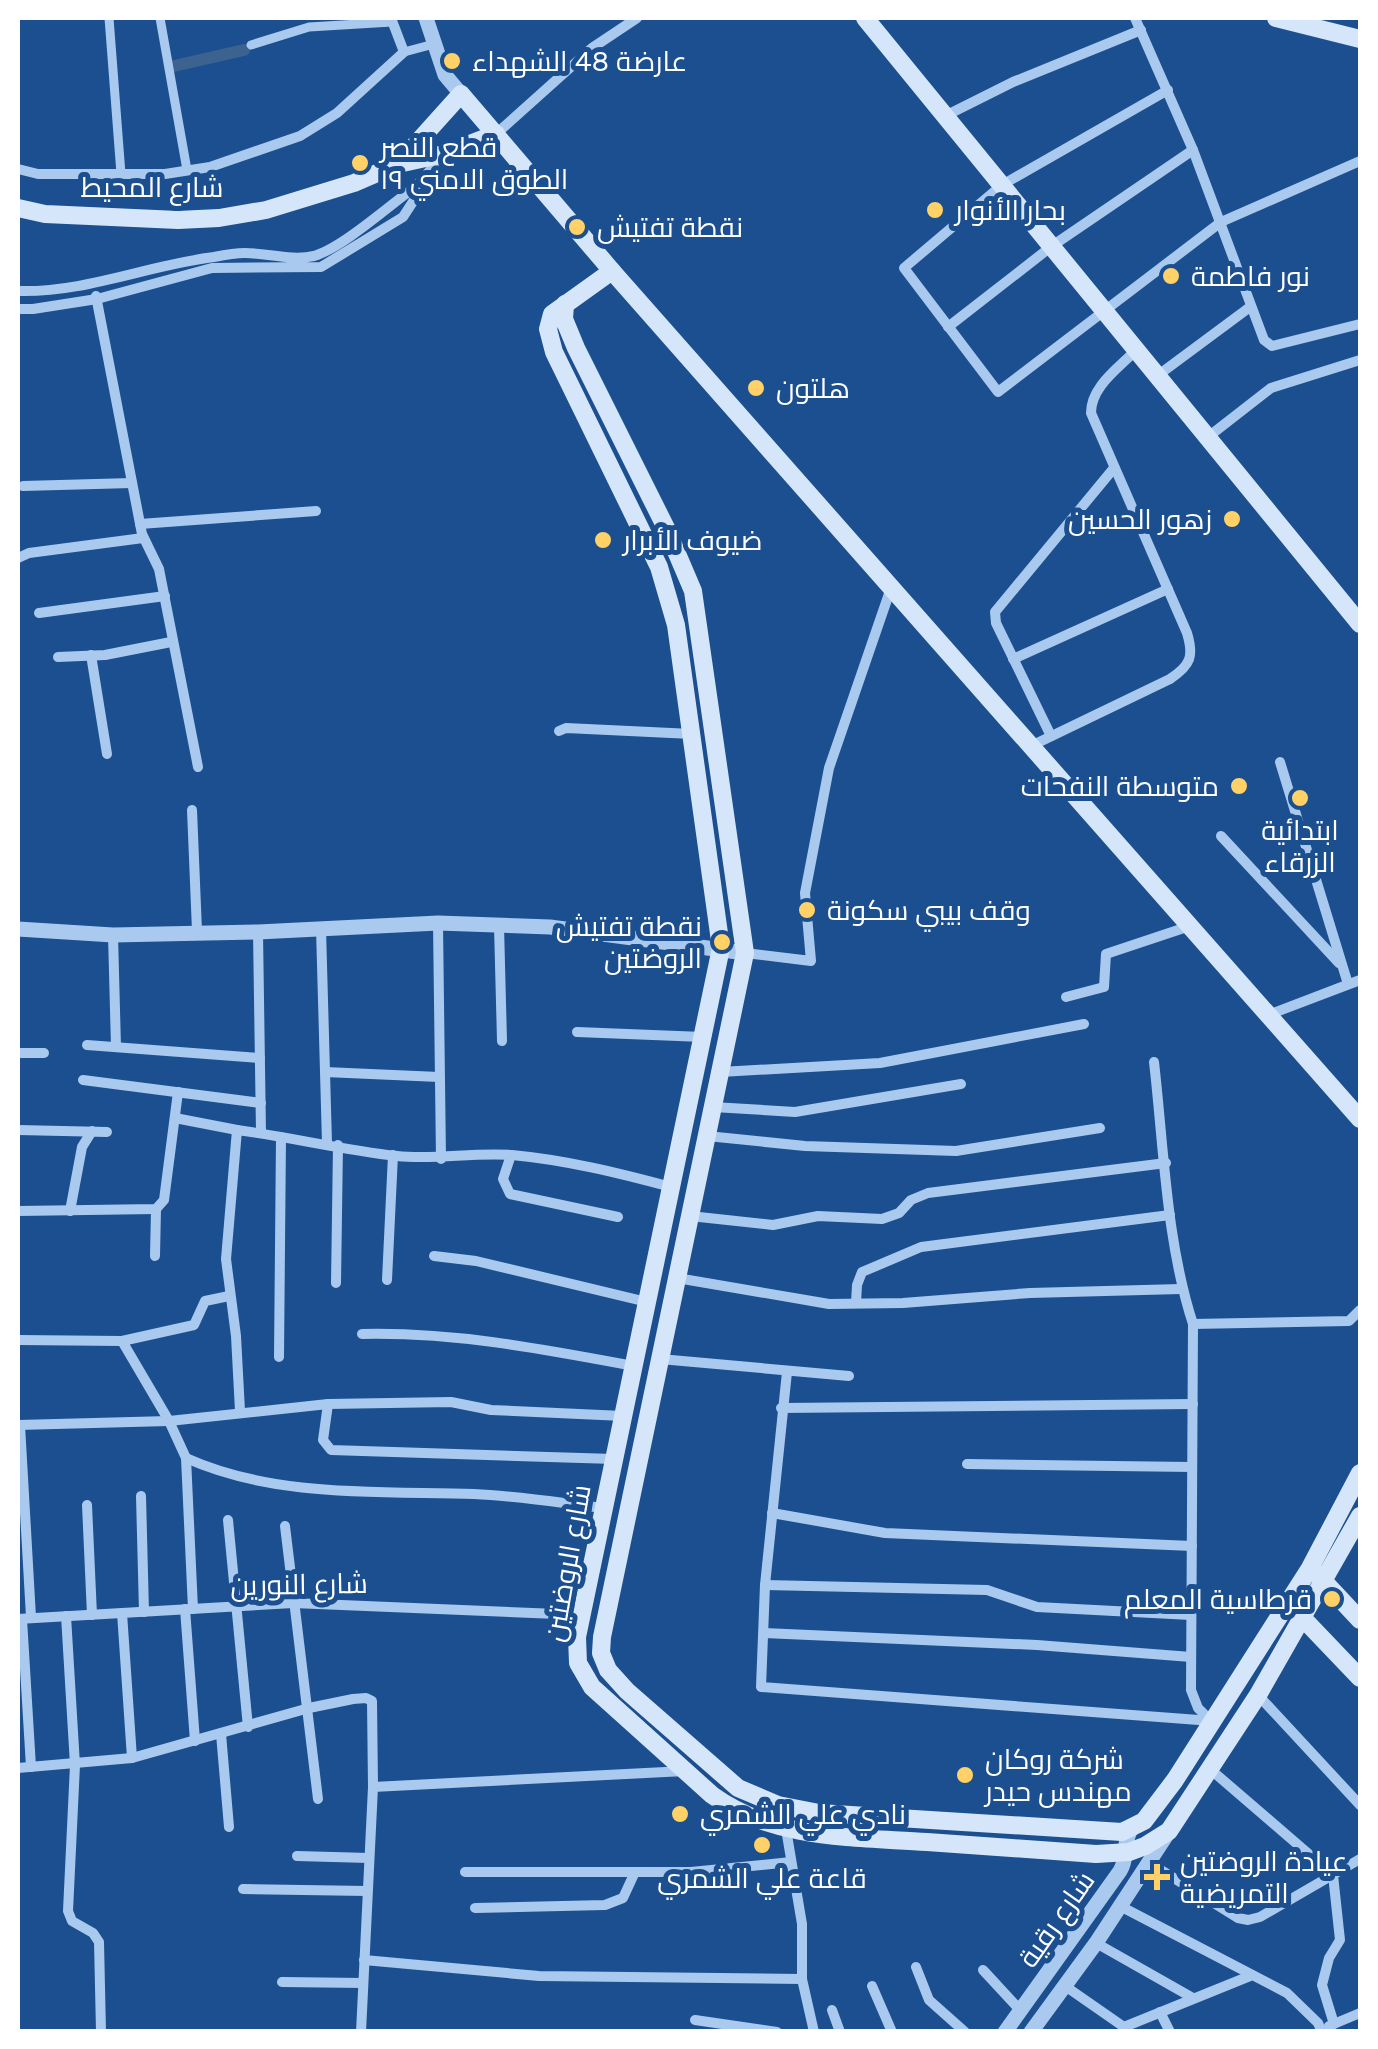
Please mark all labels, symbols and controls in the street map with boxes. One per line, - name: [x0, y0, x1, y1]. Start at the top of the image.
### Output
- place label: عارضة 48 الشهداء: [472, 44, 687, 78]
- marker: عارضة 48 الشهداء: [441, 50, 463, 72]
- place label: قطع النصر الطوق الامني ۱۹: [378, 130, 568, 201]
- marker: قطع النصر الطوق الامني ۱۹: [349, 152, 371, 174]
- street label: شارع المحيط: [81, 170, 223, 206]
- place label: بحار الأنوار: [953, 193, 1066, 227]
- marker: بحار الأنوار: [924, 199, 946, 221]
- place label: نقطة تفتيش: [597, 210, 743, 244]
- marker: نقطة تفتيش: [566, 216, 588, 238]
- place label: نور فاطمة: [1191, 259, 1310, 293]
- marker: نور فاطمة: [1160, 265, 1182, 287]
- place label: هلتون: [776, 371, 850, 405]
- marker: هلتون: [745, 377, 767, 399]
- place label: زهور الحسين: [1068, 502, 1212, 536]
- marker: زهور الحسين: [1221, 508, 1243, 530]
- place label: ضيوف الأبرار: [621, 523, 763, 557]
- marker: ضيوف الأبرار: [592, 529, 614, 551]
- place label: متوسطة النفحات: [1021, 769, 1219, 803]
- marker: متوسطة النفحات: [1228, 775, 1250, 797]
- marker: ابتدائية الزرقاء: [1289, 787, 1311, 809]
- place label: ابتدائية الزرقاء: [1261, 813, 1339, 879]
- place label: وقف بيبي سكونة: [827, 893, 1031, 932]
- marker: وقف بيبي سكونة: [796, 899, 818, 921]
- place label: نقطة تفتيش الروضتين: [556, 909, 702, 975]
- marker: نقطة تفتيش الروضتين: [711, 931, 733, 953]
- street label: شارع الروضتين: [536, 1482, 600, 1645]
- street label: شارع النورين: [230, 1566, 368, 1604]
- place label: قرطاسية المعلم: [1124, 1582, 1312, 1619]
- marker: قرطاسية المعلم: [1321, 1588, 1343, 1610]
- place label: شركة روكان مهندس حيدر: [983, 1742, 1132, 1808]
- marker: شركة روكان مهندس حيدر: [954, 1764, 976, 1786]
- place label: نادي علي الشمري: [700, 1797, 906, 1836]
- marker: نادي علي الشمري: [669, 1803, 691, 1825]
- marker: قاعة علي الشمري: [751, 1834, 773, 1856]
- place label: عيادة الروضتين التمريضية: [1180, 1844, 1348, 1910]
- place label: قاعة علي الشمري: [657, 1861, 867, 1900]
- street label: شارع رقية: [1011, 1864, 1103, 1975]
- marker: عيادة الروضتين التمريضية: [1144, 1864, 1170, 1890]

